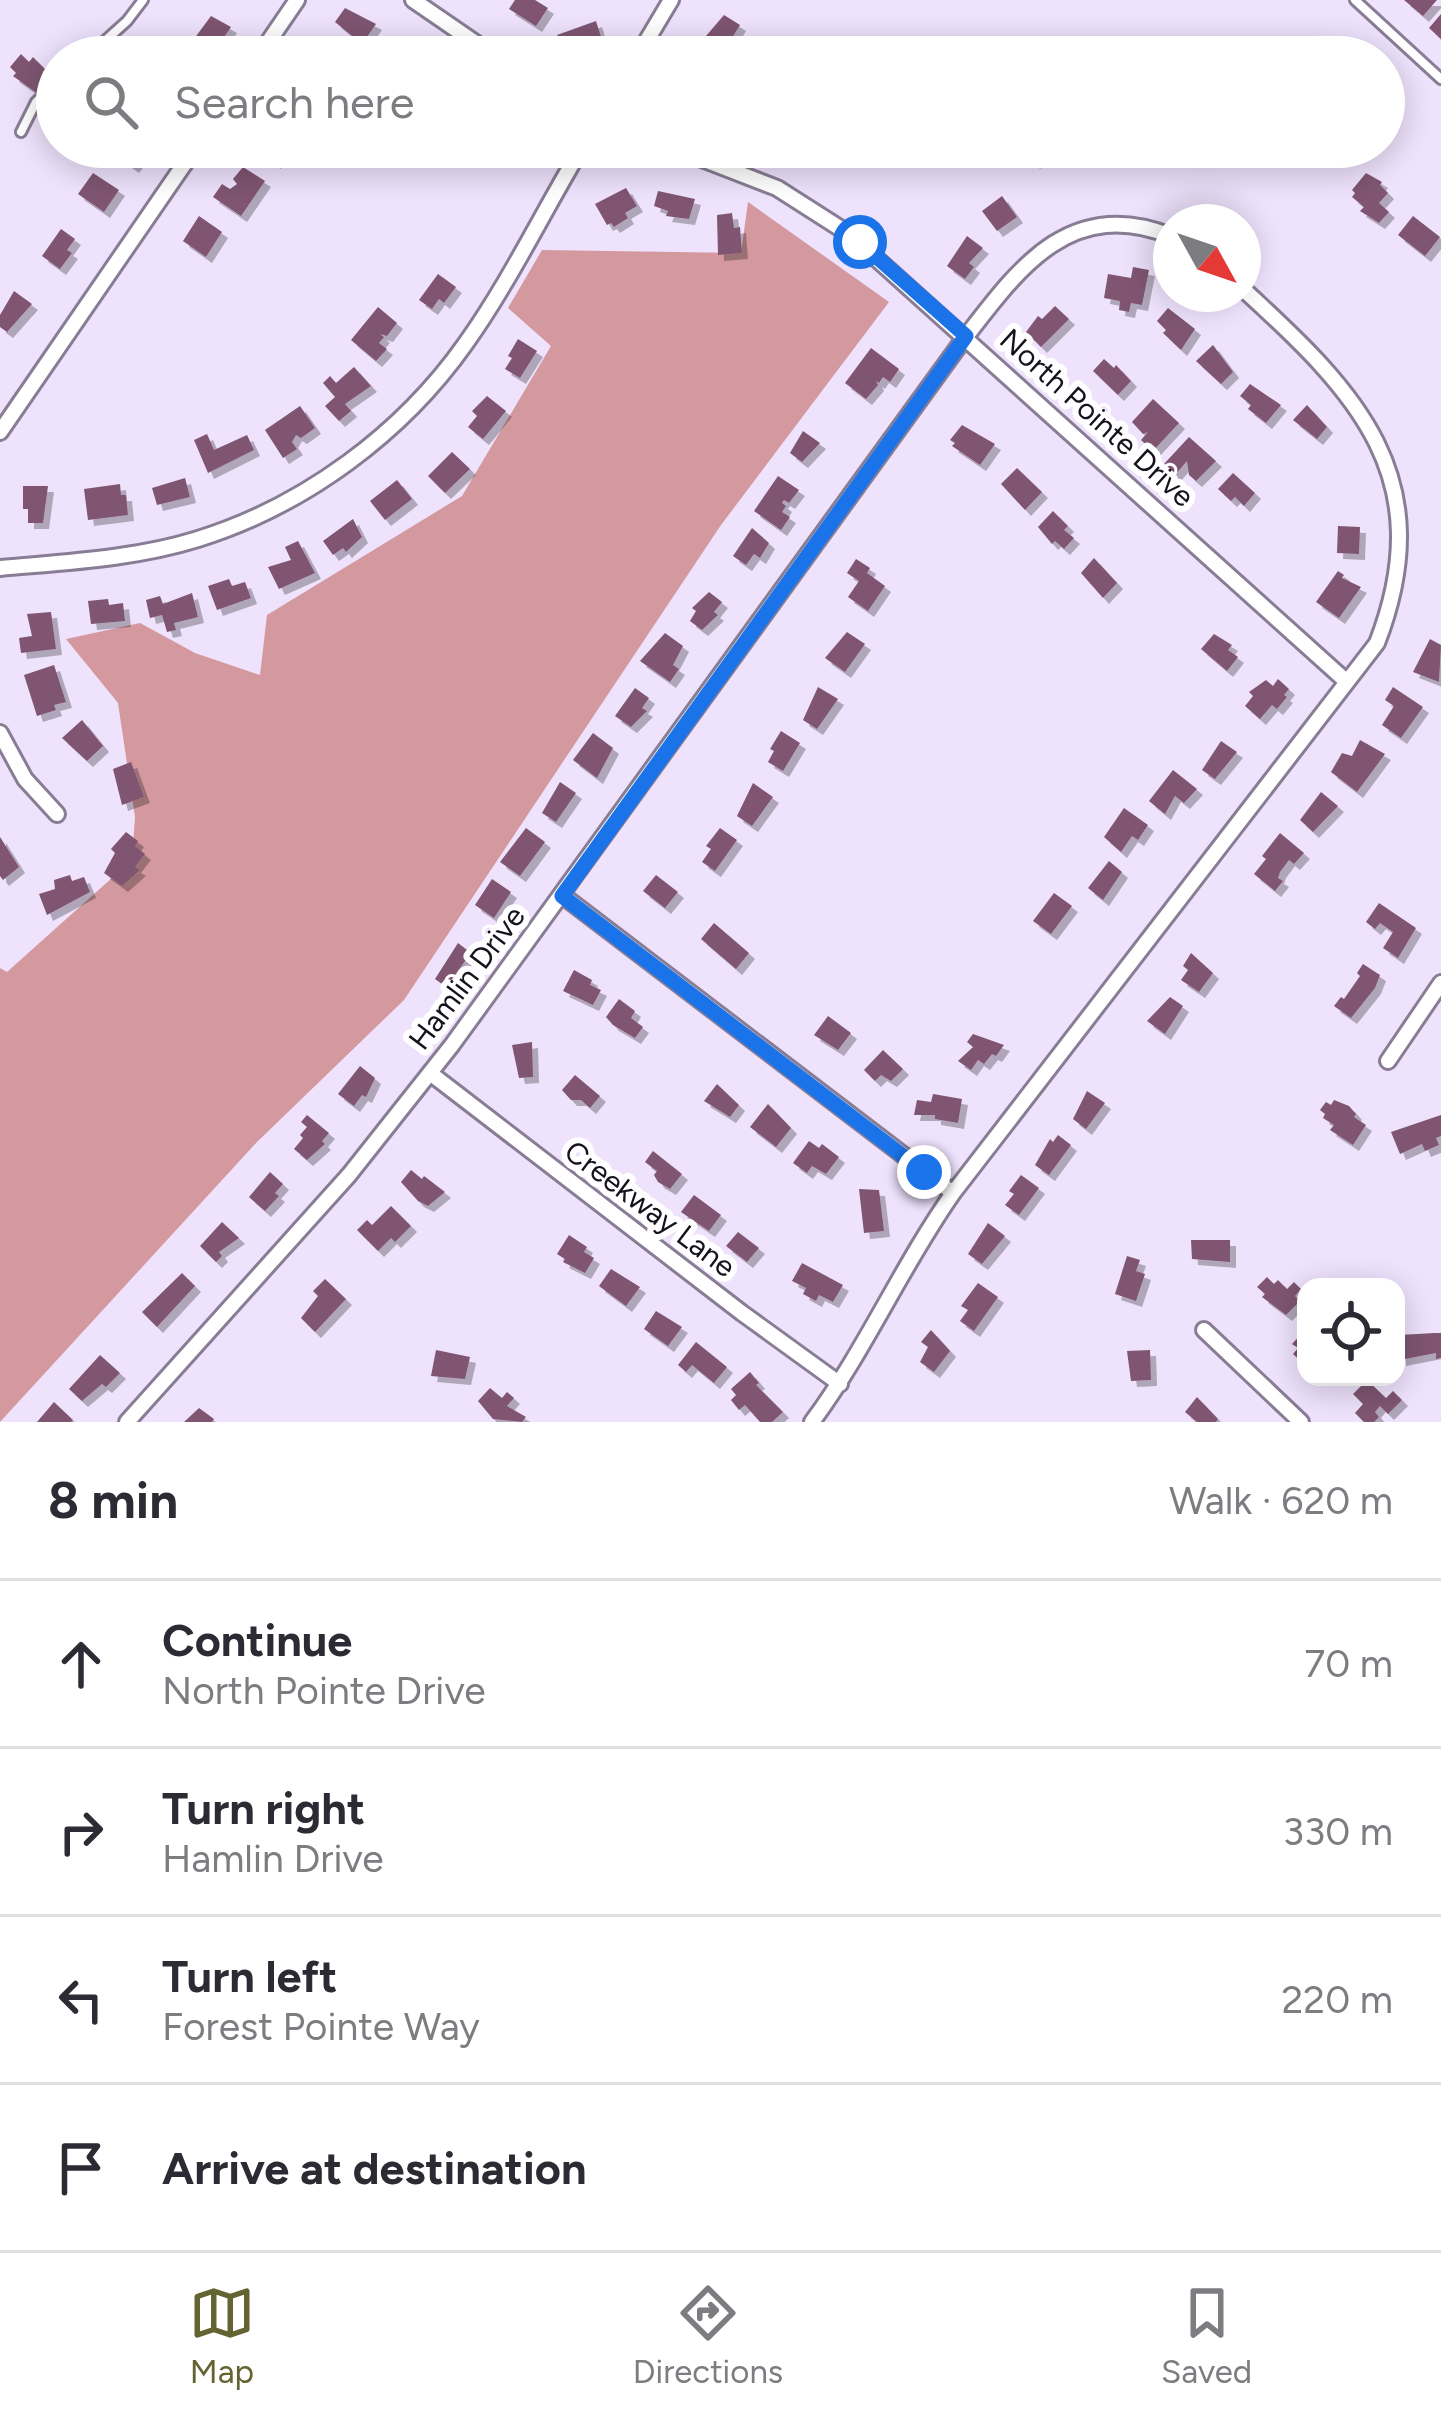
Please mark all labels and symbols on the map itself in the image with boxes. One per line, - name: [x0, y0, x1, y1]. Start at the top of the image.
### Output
- north arrow: [1153, 204, 1261, 312]
- route start: [833, 215, 887, 269]
- street label: North Pointe Drive: [992, 321, 1202, 515]
- street label: Hamlin Drive: [401, 899, 533, 1057]
- street label: Creekway Lane: [557, 1132, 743, 1285]
- route end: [897, 1145, 951, 1199]

